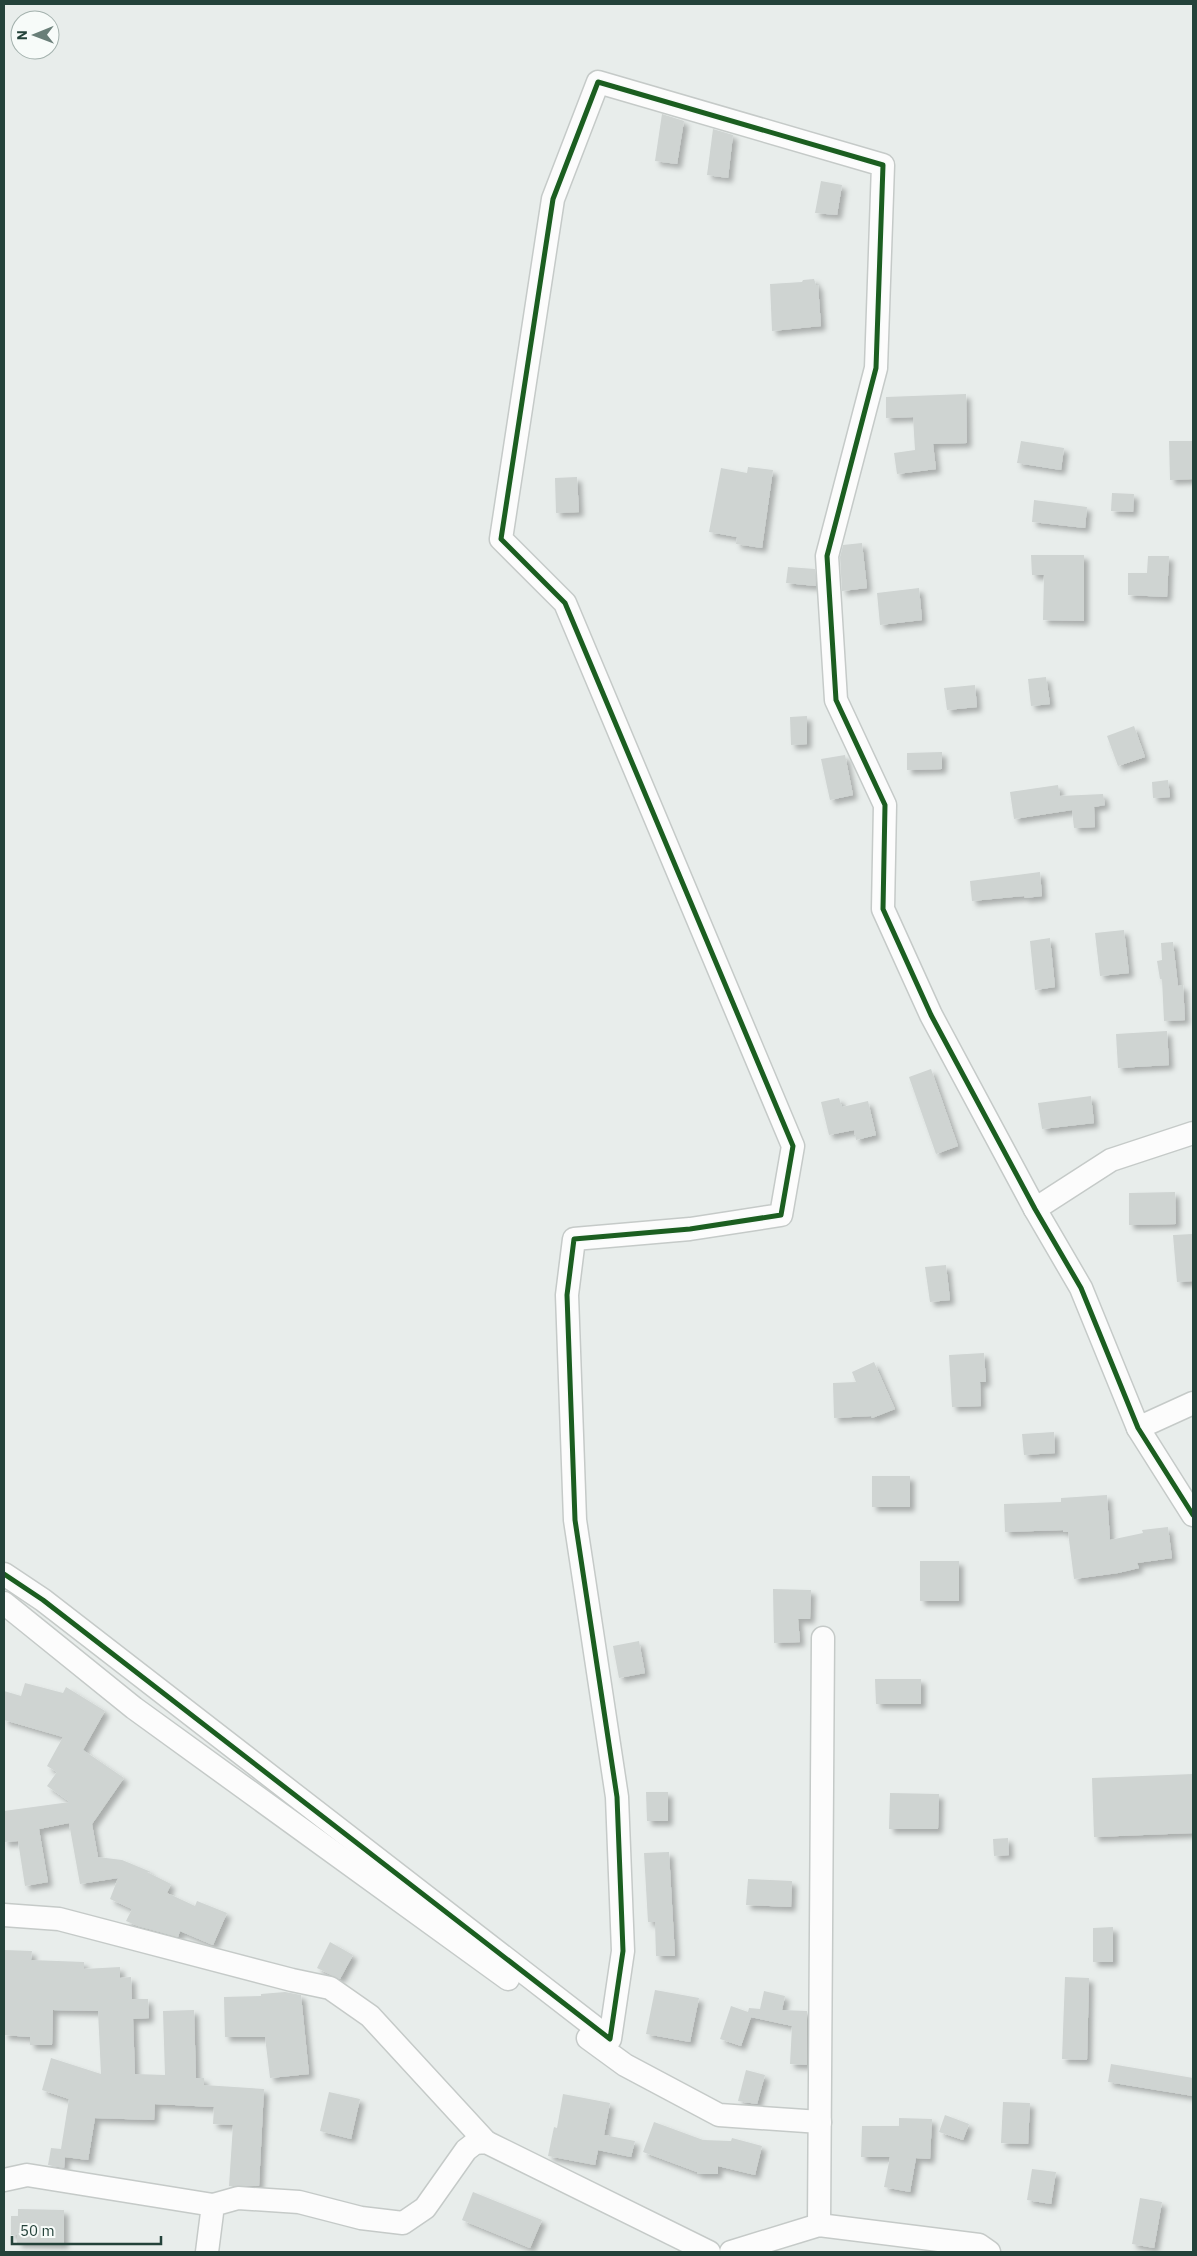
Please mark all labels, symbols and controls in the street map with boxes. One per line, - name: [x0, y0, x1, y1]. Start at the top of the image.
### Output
- north arrow: [10, 10, 60, 60]
- text: N: [13, 30, 31, 40]
- scale bar: [12, 2214, 161, 2246]
- text: 50 m: [20, 2221, 55, 2240]

